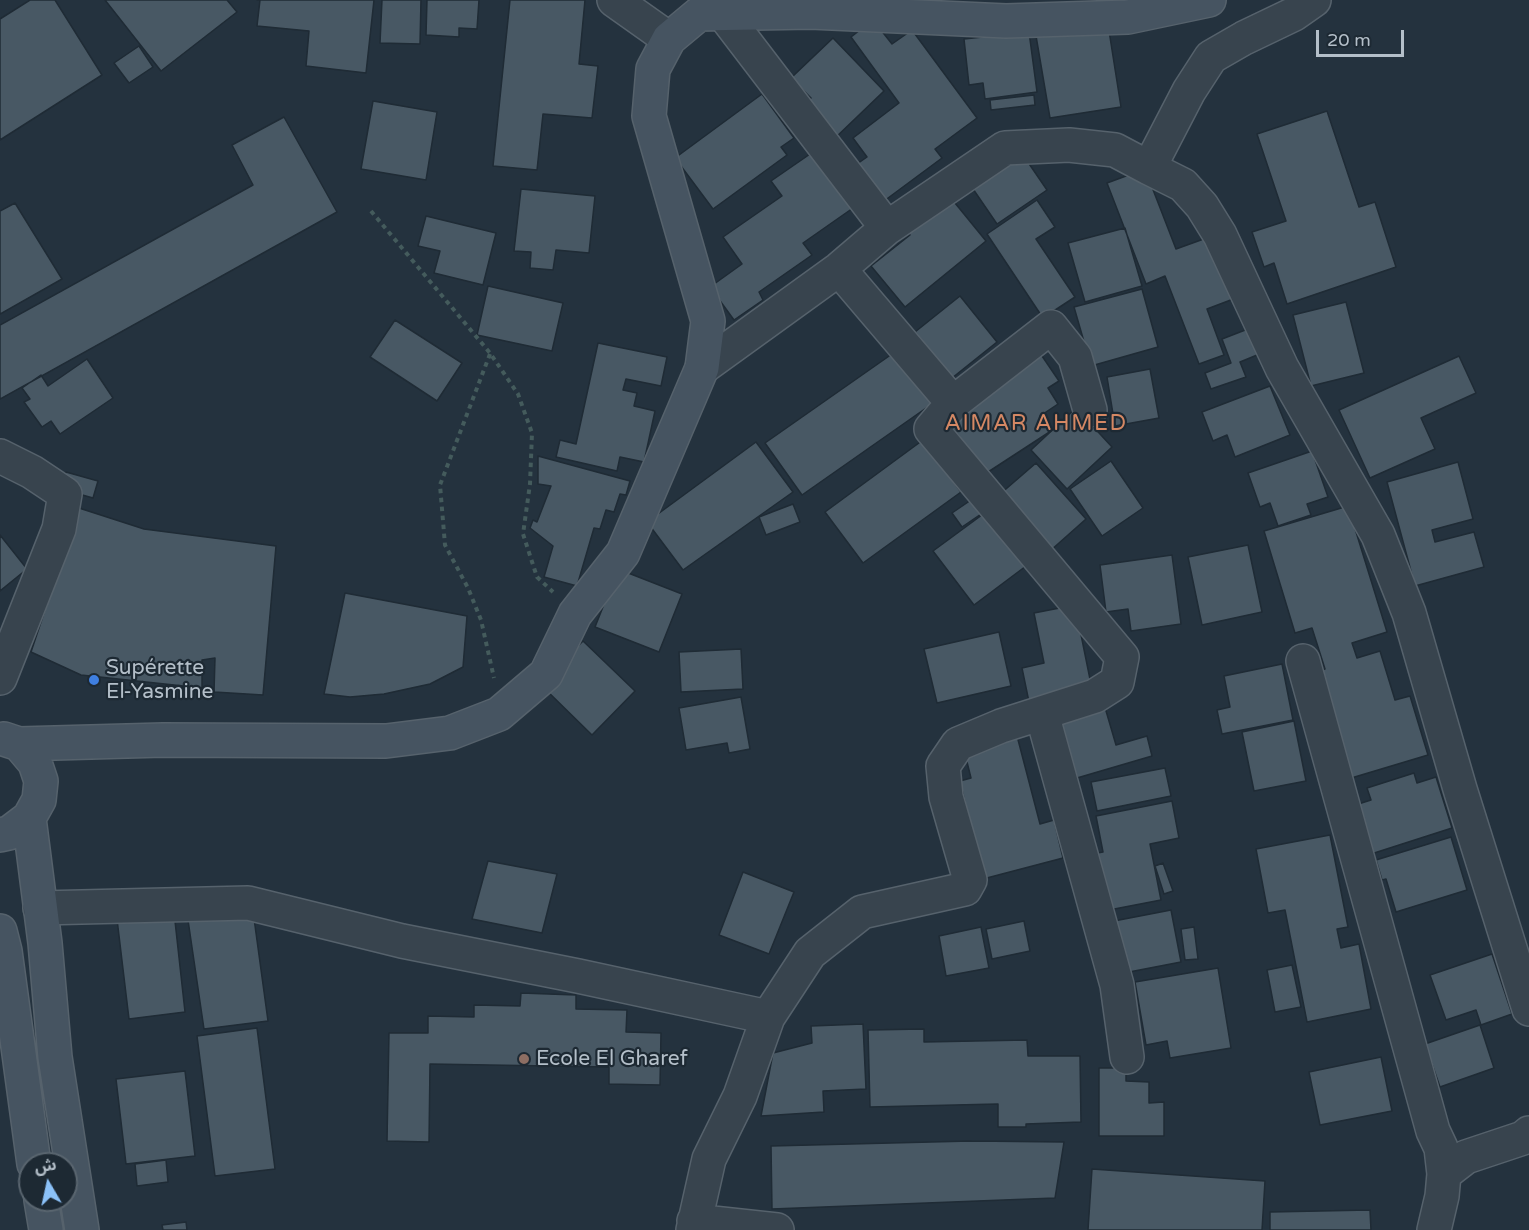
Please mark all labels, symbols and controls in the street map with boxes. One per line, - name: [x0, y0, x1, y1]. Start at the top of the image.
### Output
- scale bar: [1319, 18, 1408, 56]
- text: 20 m: [1327, 29, 1371, 51]
- district label: AIMAR AHMED: [944, 411, 1128, 437]
- place label: Supérette El-Yasmine: [106, 655, 213, 705]
- marker: Supérette El-Yasmine: [87, 673, 101, 687]
- place label: Ecole El Gharef: [536, 1046, 688, 1072]
- marker: Ecole El Gharef: [517, 1052, 531, 1066]
- north arrow: [18, 1152, 78, 1212]
- text: ش: [33, 1155, 58, 1178]

